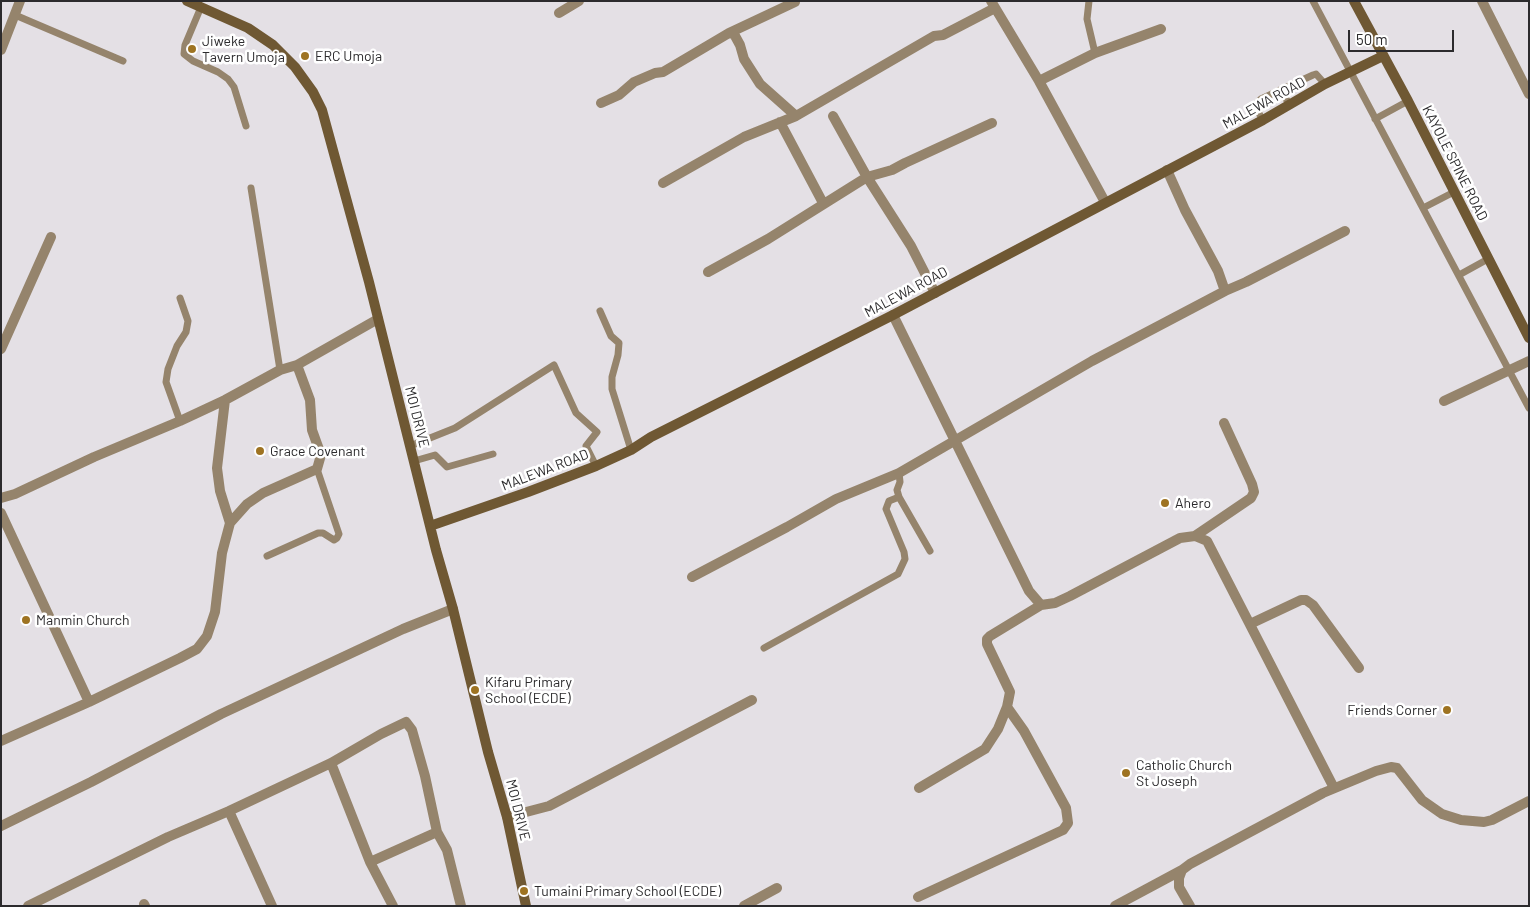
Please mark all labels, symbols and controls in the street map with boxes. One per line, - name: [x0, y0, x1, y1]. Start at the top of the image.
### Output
- scale bar: [1350, 20, 1456, 52]
- text: 50 m: [1356, 30, 1388, 48]
- place label: Jiweke Tavern Umoja: [202, 33, 285, 65]
- marker: Jiweke Tavern Umoja: [186, 43, 198, 55]
- place label: ERC Umoja: [315, 48, 382, 64]
- marker: ERC Umoja: [299, 50, 311, 62]
- street label: MALEWA ROAD: [1220, 73, 1308, 133]
- street label: KAYOLE SPINE ROAD: [1419, 103, 1491, 223]
- street label: MALEWA ROAD: [862, 263, 950, 321]
- street label: MOI DRIVE: [401, 385, 433, 449]
- place label: Grace Covenant: [270, 443, 365, 459]
- marker: Grace Covenant: [254, 445, 266, 457]
- street label: MALEWA ROAD: [499, 446, 591, 494]
- place label: Ahero: [1175, 495, 1211, 511]
- marker: Ahero: [1159, 497, 1171, 509]
- place label: Manmin Church: [36, 612, 130, 628]
- marker: Manmin Church: [20, 614, 32, 626]
- place label: Kifaru Primary School (ECDE): [485, 674, 572, 706]
- marker: Kifaru Primary School (ECDE): [469, 684, 481, 696]
- place label: Friends Corner: [1347, 702, 1437, 718]
- marker: Friends Corner: [1441, 704, 1453, 716]
- place label: Catholic Church St Joseph: [1136, 757, 1232, 790]
- marker: Catholic Church St Joseph: [1120, 767, 1132, 779]
- street label: MOI DRIVE: [502, 778, 534, 842]
- place label: Tumaini Primary School (ECDE): [534, 883, 721, 899]
- marker: Tumaini Primary School (ECDE): [518, 885, 530, 897]

